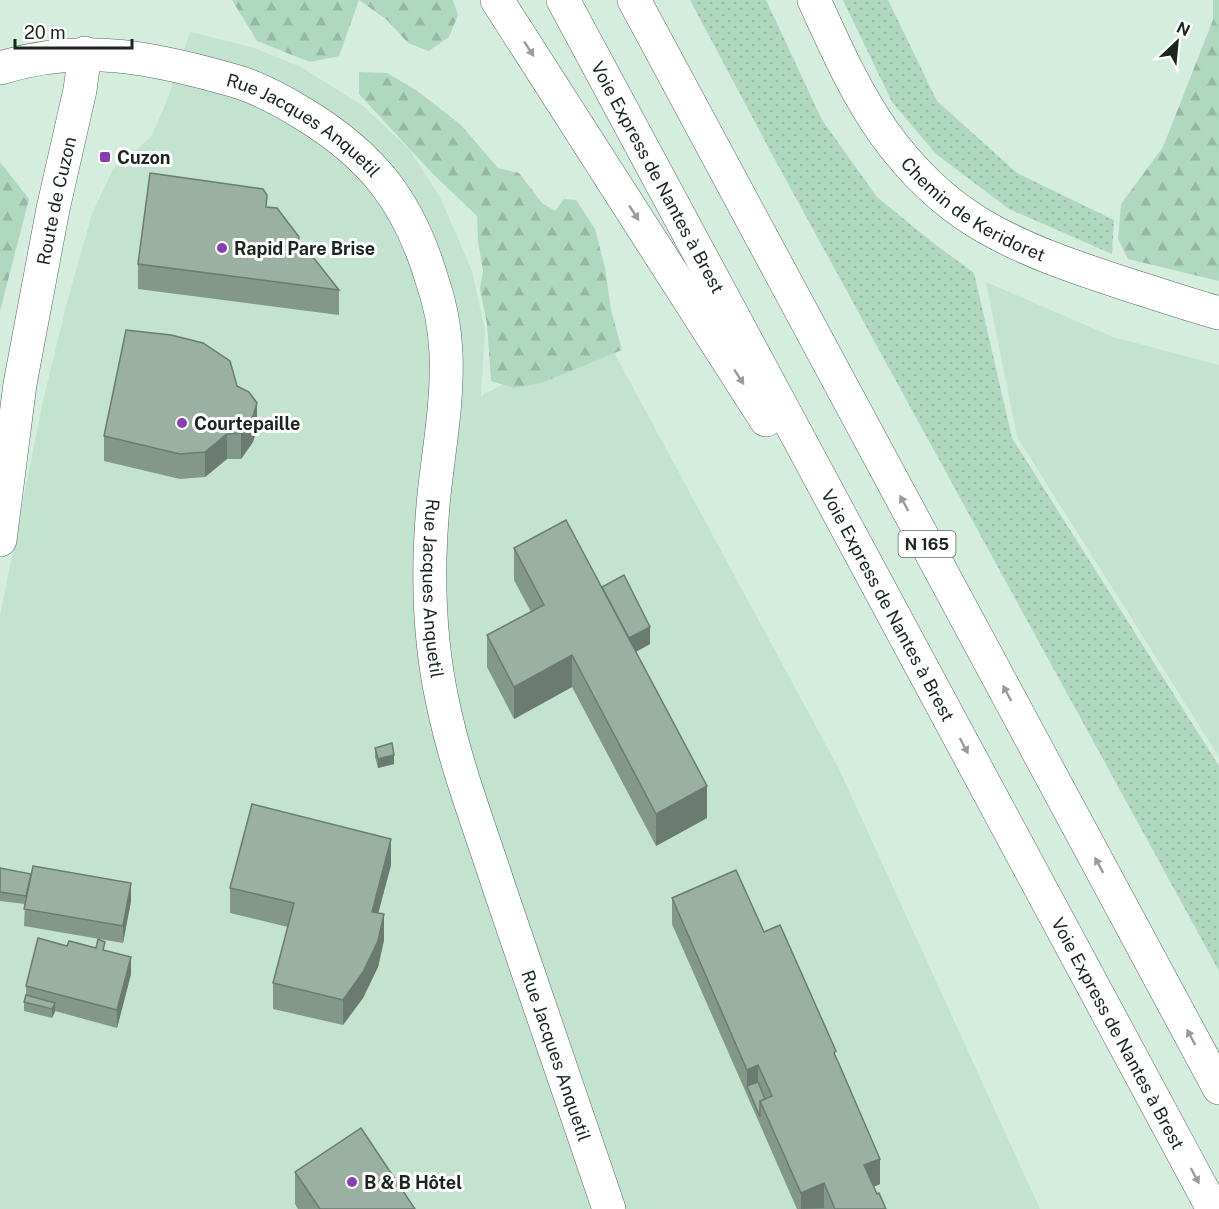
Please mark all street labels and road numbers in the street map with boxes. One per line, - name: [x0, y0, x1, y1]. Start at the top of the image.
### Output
- street label: Voie Express de Nantes à Brest: [587, 58, 729, 297]
- street label: Rue Jacques Anquetil: [224, 69, 385, 181]
- street label: Route de Cuzon: [32, 134, 80, 267]
- street label: Chemin de Keridoret: [897, 153, 1049, 265]
- street label: Voie Express de Nantes à Brest: [817, 486, 959, 725]
- street label: Rue Jacques Anquetil: [419, 498, 448, 680]
- road number: N 165: [898, 531, 956, 557]
- street label: Voie Express de Nantes à Brest: [1048, 914, 1189, 1153]
- street label: Rue Jacques Anquetil: [518, 967, 596, 1144]

